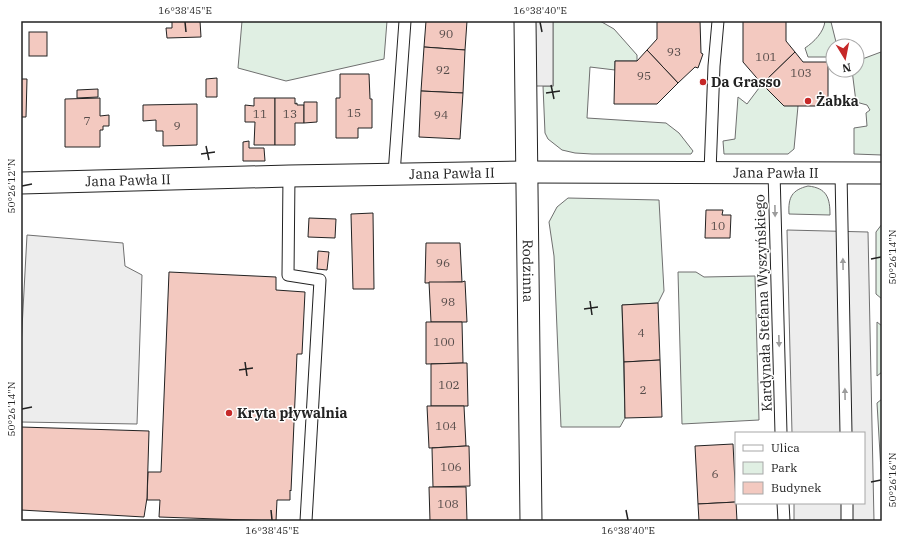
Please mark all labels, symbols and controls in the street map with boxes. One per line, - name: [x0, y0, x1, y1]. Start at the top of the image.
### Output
- text: 16°38'45"E: [158, 4, 212, 17]
- text: 16°38'40"E: [513, 4, 567, 17]
- house number: 90: [439, 26, 453, 41]
- north arrow: [825, 38, 865, 78]
- house number: 93: [667, 44, 681, 59]
- house number: 101: [755, 49, 777, 64]
- text: N: [841, 60, 852, 76]
- house number: 92: [436, 62, 450, 77]
- house number: 103: [790, 65, 812, 80]
- house number: 95: [637, 68, 651, 83]
- place label: Da Grasso: [711, 73, 781, 91]
- marker: Da Grasso: [698, 77, 708, 87]
- place label: Żabka: [816, 92, 859, 110]
- marker: Żabka: [803, 96, 813, 106]
- house number: 15: [347, 105, 361, 120]
- house number: 11: [253, 106, 267, 121]
- house number: 13: [283, 106, 297, 121]
- house number: 94: [434, 107, 448, 122]
- house number: 7: [83, 113, 91, 128]
- house number: 9: [173, 118, 181, 133]
- text: 50°26'12"N: [5, 158, 18, 214]
- street label: Jana Pawła II: [409, 164, 495, 183]
- street label: Jana Pawła II: [733, 164, 819, 182]
- street label: Jana Pawła II: [85, 170, 171, 190]
- street label: Kardynała Stefana Wyszyńskiego: [750, 194, 776, 412]
- one-way arrow: [772, 205, 778, 218]
- house number: 10: [711, 218, 725, 233]
- text: 50°26'14"N: [886, 229, 899, 285]
- street label: Rodzinna: [519, 239, 537, 303]
- house number: 96: [436, 255, 450, 270]
- one-way arrow: [840, 257, 846, 270]
- house number: 98: [441, 294, 455, 309]
- house number: 4: [637, 325, 645, 340]
- house number: 100: [433, 334, 455, 349]
- one-way arrow: [776, 335, 782, 348]
- house number: 102: [438, 377, 460, 392]
- text: 50°26'14"N: [5, 381, 18, 437]
- house number: 2: [639, 382, 647, 397]
- one-way arrow: [842, 387, 848, 400]
- place label: Kryta pływalnia: [237, 404, 347, 422]
- marker: Kryta pływalnia: [224, 408, 234, 418]
- house number: 104: [435, 418, 457, 433]
- legend: [735, 432, 865, 504]
- text: Ulica: [771, 440, 800, 455]
- text: 50°26'16"N: [886, 452, 899, 508]
- house number: 106: [440, 459, 462, 474]
- text: Park: [771, 460, 797, 475]
- house number: 6: [711, 466, 719, 481]
- text: Budynek: [771, 480, 821, 495]
- house number: 108: [437, 496, 459, 511]
- text: 16°38'45"E: [245, 524, 299, 537]
- text: 16°38'40"E: [601, 524, 655, 537]

